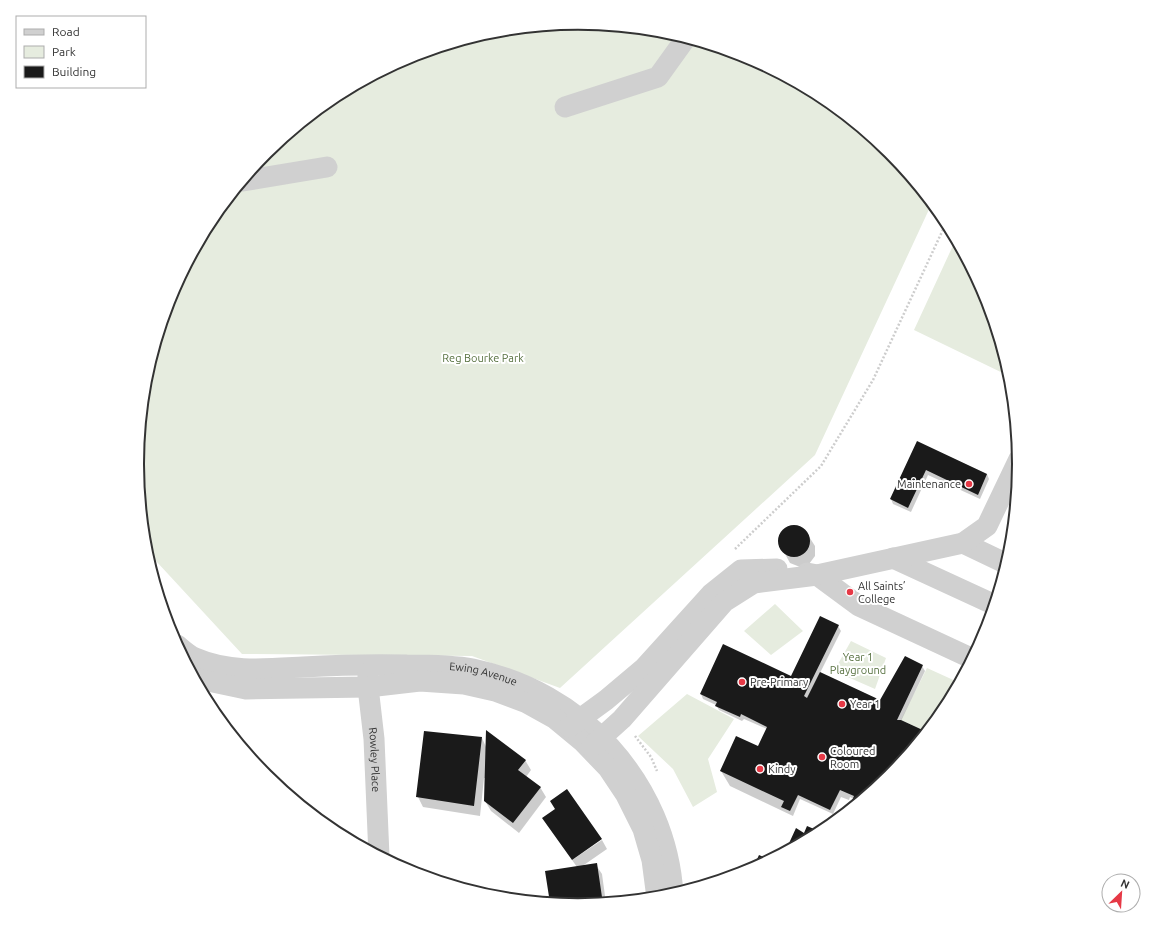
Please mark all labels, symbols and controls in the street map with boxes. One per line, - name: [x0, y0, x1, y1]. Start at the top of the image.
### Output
- legend: [16, 16, 146, 88]
- text: Road: [52, 25, 80, 38]
- text: Park: [52, 45, 76, 58]
- text: Building: [52, 65, 96, 78]
- park label: Reg Bourke Park: [442, 352, 524, 364]
- place label: Maintenance: [897, 478, 961, 490]
- marker: Maintenance: [964, 479, 974, 489]
- place label: All Saints’ College: [858, 580, 905, 605]
- marker: All Saints’ College: [845, 587, 855, 597]
- park label: Year 1 Playground: [830, 651, 886, 676]
- street label: Ewing Avenue: [449, 660, 519, 688]
- place label: Pre-Primary: [750, 676, 809, 688]
- marker: Pre-Primary: [737, 677, 747, 687]
- place label: Year 1: [850, 698, 881, 710]
- marker: Year 1: [837, 699, 847, 709]
- street label: Rowley Place: [367, 727, 382, 792]
- place label: Coloured Room: [830, 745, 875, 770]
- marker: Coloured Room: [817, 752, 827, 762]
- place label: Kindy: [768, 763, 796, 775]
- marker: Kindy: [755, 764, 765, 774]
- north arrow: [1101, 873, 1141, 913]
- text: N: [1119, 877, 1131, 891]

